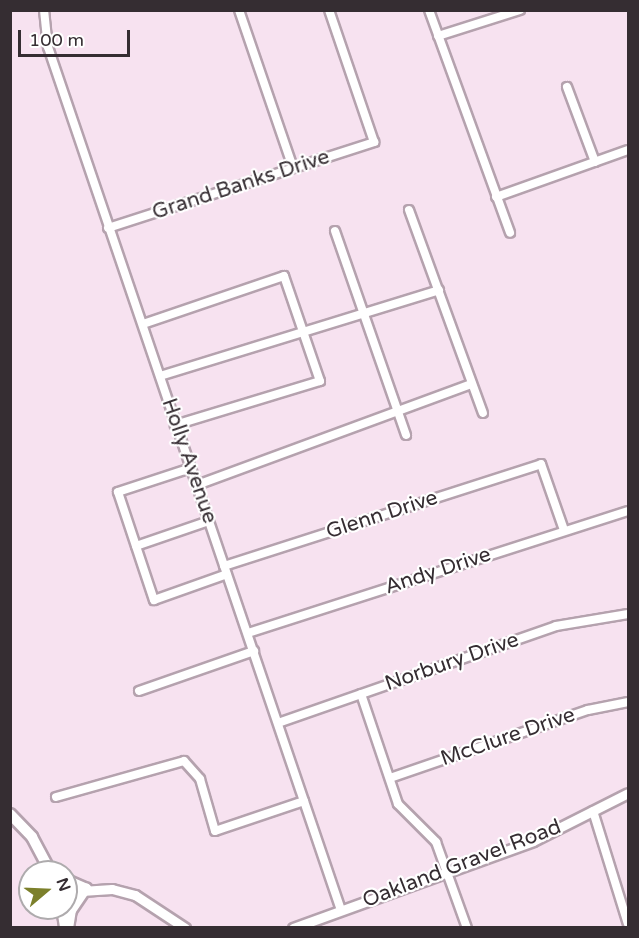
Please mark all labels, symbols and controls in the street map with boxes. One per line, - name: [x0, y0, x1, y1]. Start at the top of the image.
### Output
- scale bar: [21, 18, 134, 56]
- text: 100 m: [29, 29, 84, 51]
- street label: Grand Banks Drive: [149, 144, 333, 226]
- street label: Holly Avenue: [156, 395, 222, 527]
- street label: Glenn Drive: [323, 485, 441, 545]
- street label: Andy Drive: [382, 542, 494, 600]
- street label: Norbury Drive: [382, 627, 522, 697]
- street label: McClure Drive: [438, 702, 578, 772]
- street label: Oakland Gravel Road: [359, 815, 565, 913]
- north arrow: [18, 860, 78, 920]
- text: N: [52, 875, 75, 894]

